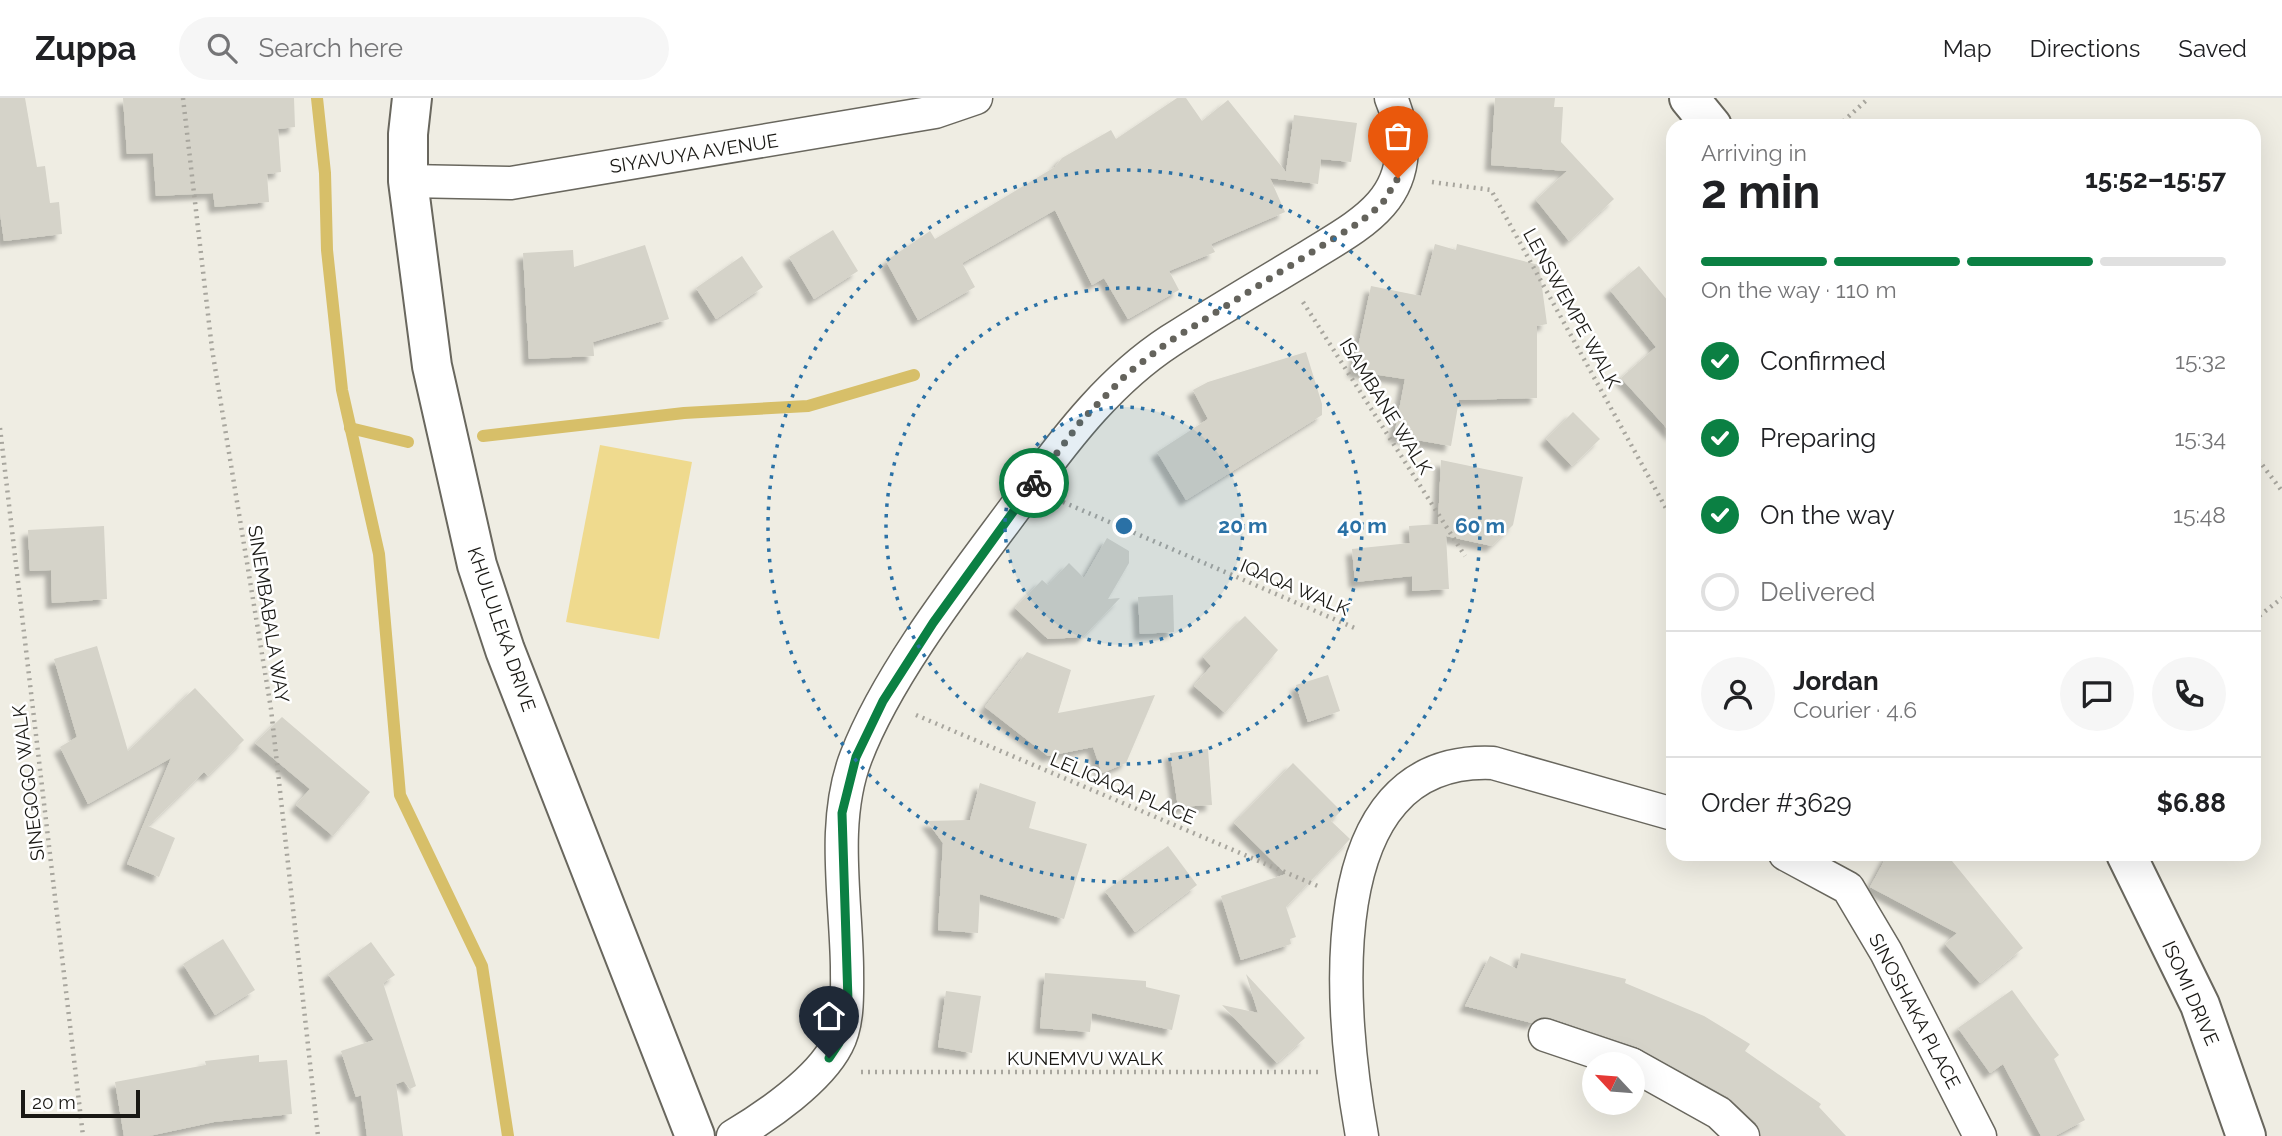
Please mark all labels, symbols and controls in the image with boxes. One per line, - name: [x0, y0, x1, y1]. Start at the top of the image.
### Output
- search box: [179, 17, 669, 80]
- text: Zuppa: [35, 29, 137, 68]
- icon: search: [203, 29, 241, 67]
- text: Search here: [259, 33, 403, 63]
- text: Map: [1943, 34, 1992, 63]
- text: Directions: [2030, 34, 2140, 63]
- text: Saved: [2178, 34, 2247, 63]
- pin: [1368, 106, 1428, 178]
- icon: bag: [1379, 117, 1417, 155]
- street label: SIYAVUYA AVENUE: [608, 129, 780, 177]
- text: Arriving in: [1701, 139, 1807, 166]
- text: 15:52–15:57: [2085, 164, 2226, 194]
- text: 2 min: [1701, 165, 1820, 219]
- street label: LENSWEMPE WALK: [1519, 224, 1625, 392]
- text: On the way · 110 m: [1701, 276, 1897, 303]
- street label: ISAMBANE WALK: [1335, 334, 1437, 479]
- icon: check: [1701, 342, 1739, 380]
- text: Confirmed: [1760, 346, 1886, 376]
- text: 15:32: [2175, 347, 2226, 374]
- icon: check: [1701, 419, 1739, 457]
- text: Preparing: [1760, 423, 1876, 453]
- text: 15:34: [2174, 424, 2226, 451]
- courier: [999, 448, 1069, 518]
- icon: bike: [1015, 464, 1053, 502]
- icon: check: [1701, 496, 1739, 534]
- text: On the way: [1760, 500, 1895, 530]
- text: 15:48: [2173, 501, 2226, 528]
- text: 20 m: [1218, 513, 1268, 538]
- text: 40 m: [1337, 513, 1387, 538]
- text: 60 m: [1455, 513, 1505, 538]
- centre of rings: [1112, 514, 1136, 538]
- street label: SINEMBABALA WAY: [244, 524, 294, 705]
- street label: KHULULEKA DRIVE: [464, 544, 540, 714]
- street label: IQAQA WALK: [1237, 554, 1353, 620]
- text: Delivered: [1760, 577, 1875, 607]
- button: person: [1701, 657, 1775, 731]
- button: chat: [2060, 657, 2134, 731]
- button: phone: [2152, 657, 2226, 731]
- text: Jordan: [1793, 666, 1879, 696]
- text: Courier · 4.6: [1793, 696, 1917, 723]
- street label: SINEGOGO WALK: [7, 703, 48, 862]
- street label: LELIQAQA PLACE: [1047, 748, 1199, 828]
- text: Order #3629: [1701, 788, 1852, 818]
- text: $6.88: [2156, 788, 2226, 818]
- street label: SINOSHAKA PLACE: [1865, 930, 1965, 1092]
- street label: ISOMI DRIVE: [2158, 937, 2224, 1049]
- pin: [799, 986, 859, 1058]
- icon: home: [810, 997, 848, 1035]
- street label: KUNEMVU WALK: [1007, 1047, 1164, 1069]
- north arrow: [1582, 1052, 1645, 1115]
- map controls: [1582, 1052, 1645, 1115]
- scale bar: [21, 1087, 140, 1119]
- text: 20 m: [32, 1091, 76, 1113]

